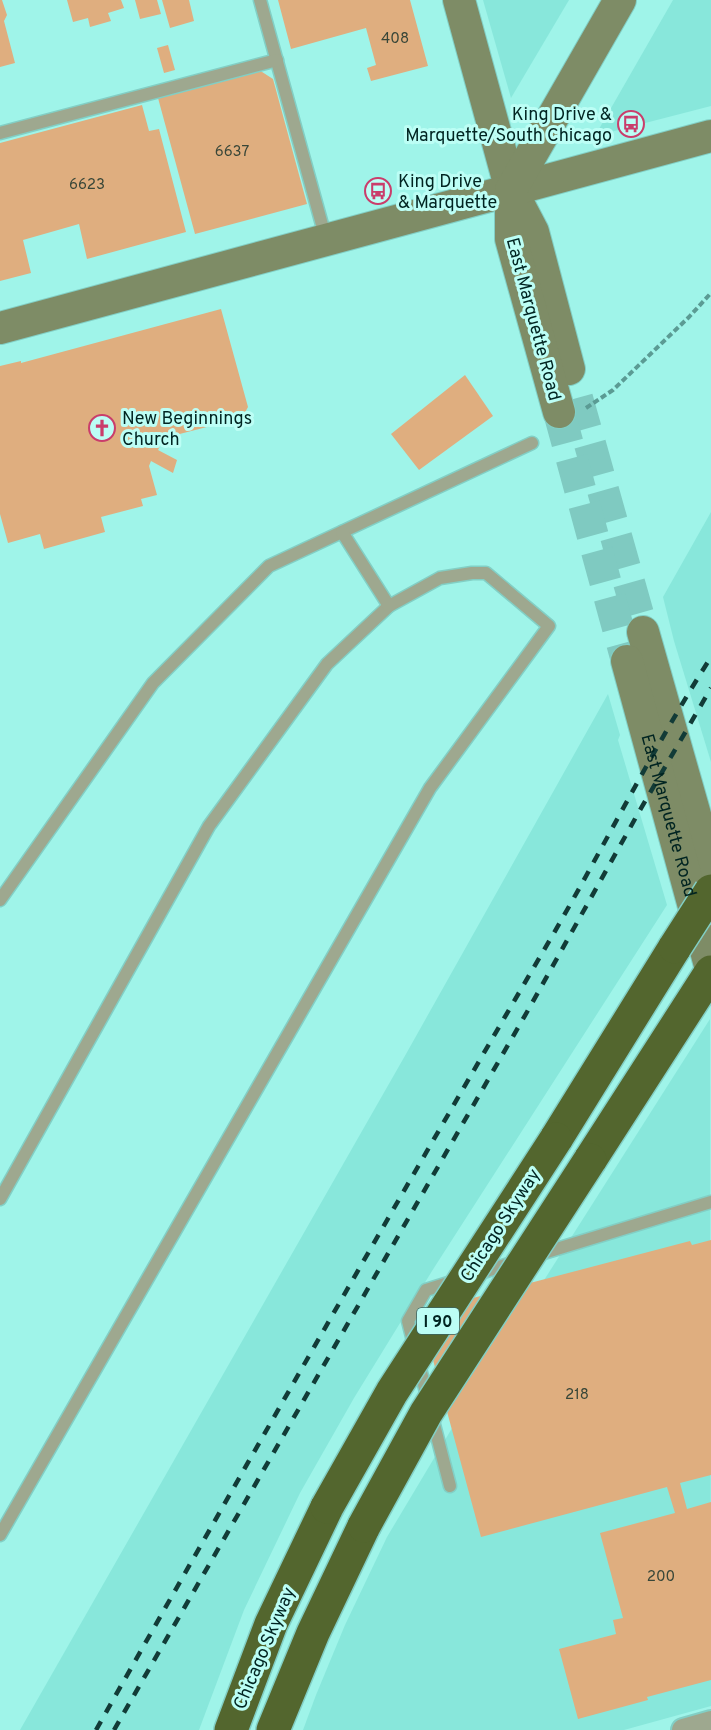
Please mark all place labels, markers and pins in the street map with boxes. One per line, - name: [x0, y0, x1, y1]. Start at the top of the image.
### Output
- place label: King Drive & Marquette/South Chicago: [405, 104, 612, 148]
- bus stop icon: King Drive & Marquette/South Chicago: [616, 109, 646, 139]
- place label: King Drive & Marquette: [398, 171, 497, 215]
- bus stop icon: King Drive & Marquette: [363, 176, 393, 206]
- place label: New Beginnings Church: [122, 408, 252, 452]
- church icon: New Beginnings Church: [87, 413, 117, 443]

